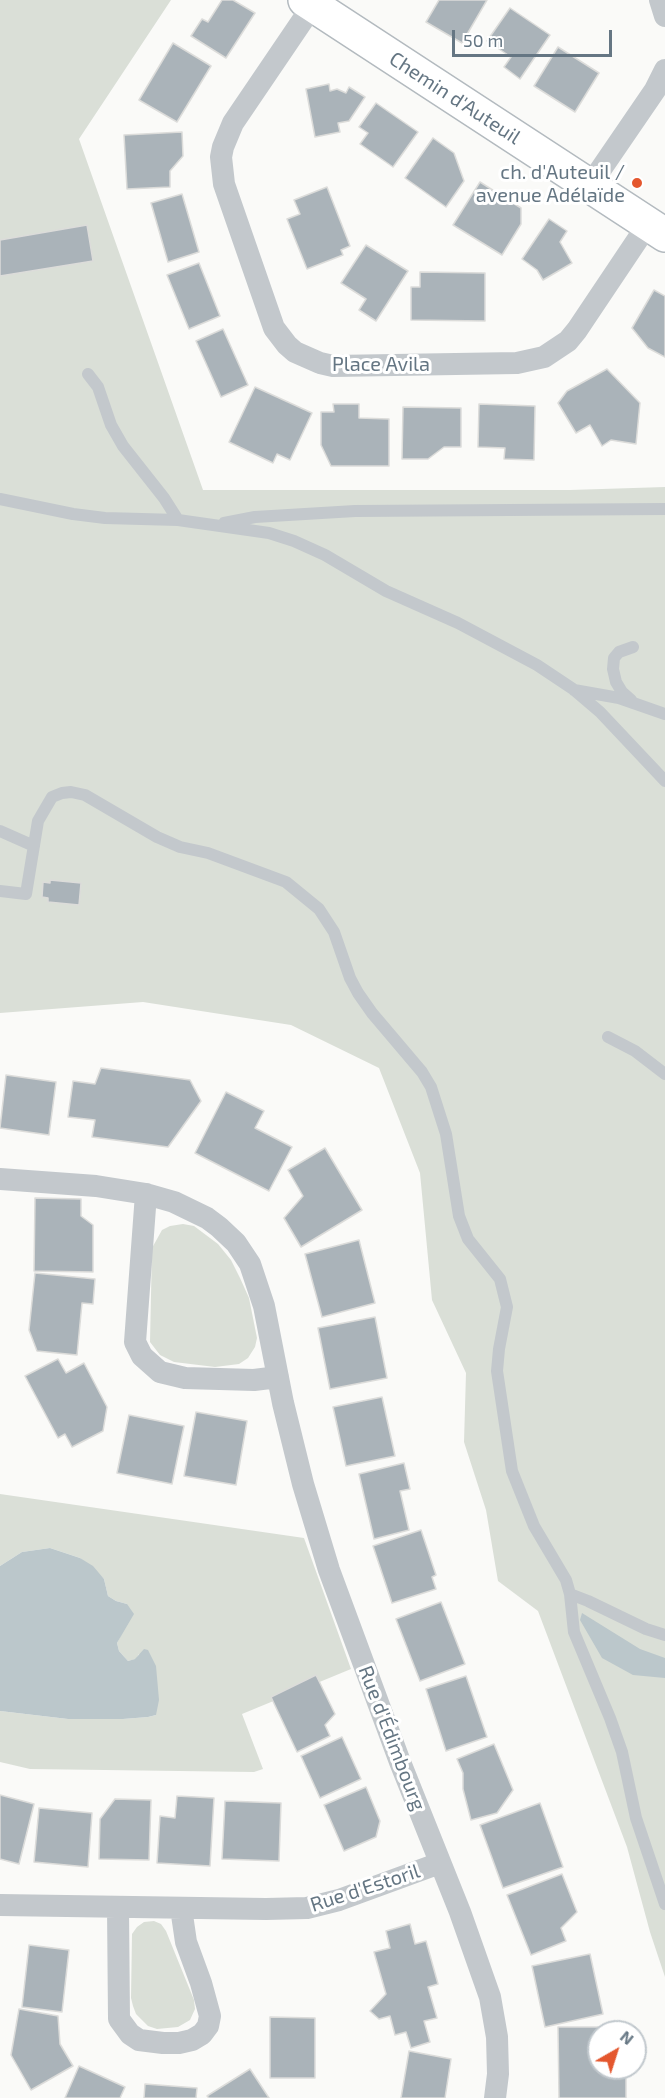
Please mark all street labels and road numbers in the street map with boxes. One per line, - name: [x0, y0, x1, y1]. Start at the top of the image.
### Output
- street label: Chemin d'Auteuil: [385, 47, 525, 149]
- street label: Place Avila: [332, 352, 430, 376]
- street label: Rue d'Édimbourg: [353, 1662, 431, 1814]
- street label: Rue d'Estoril: [307, 1859, 423, 1917]

